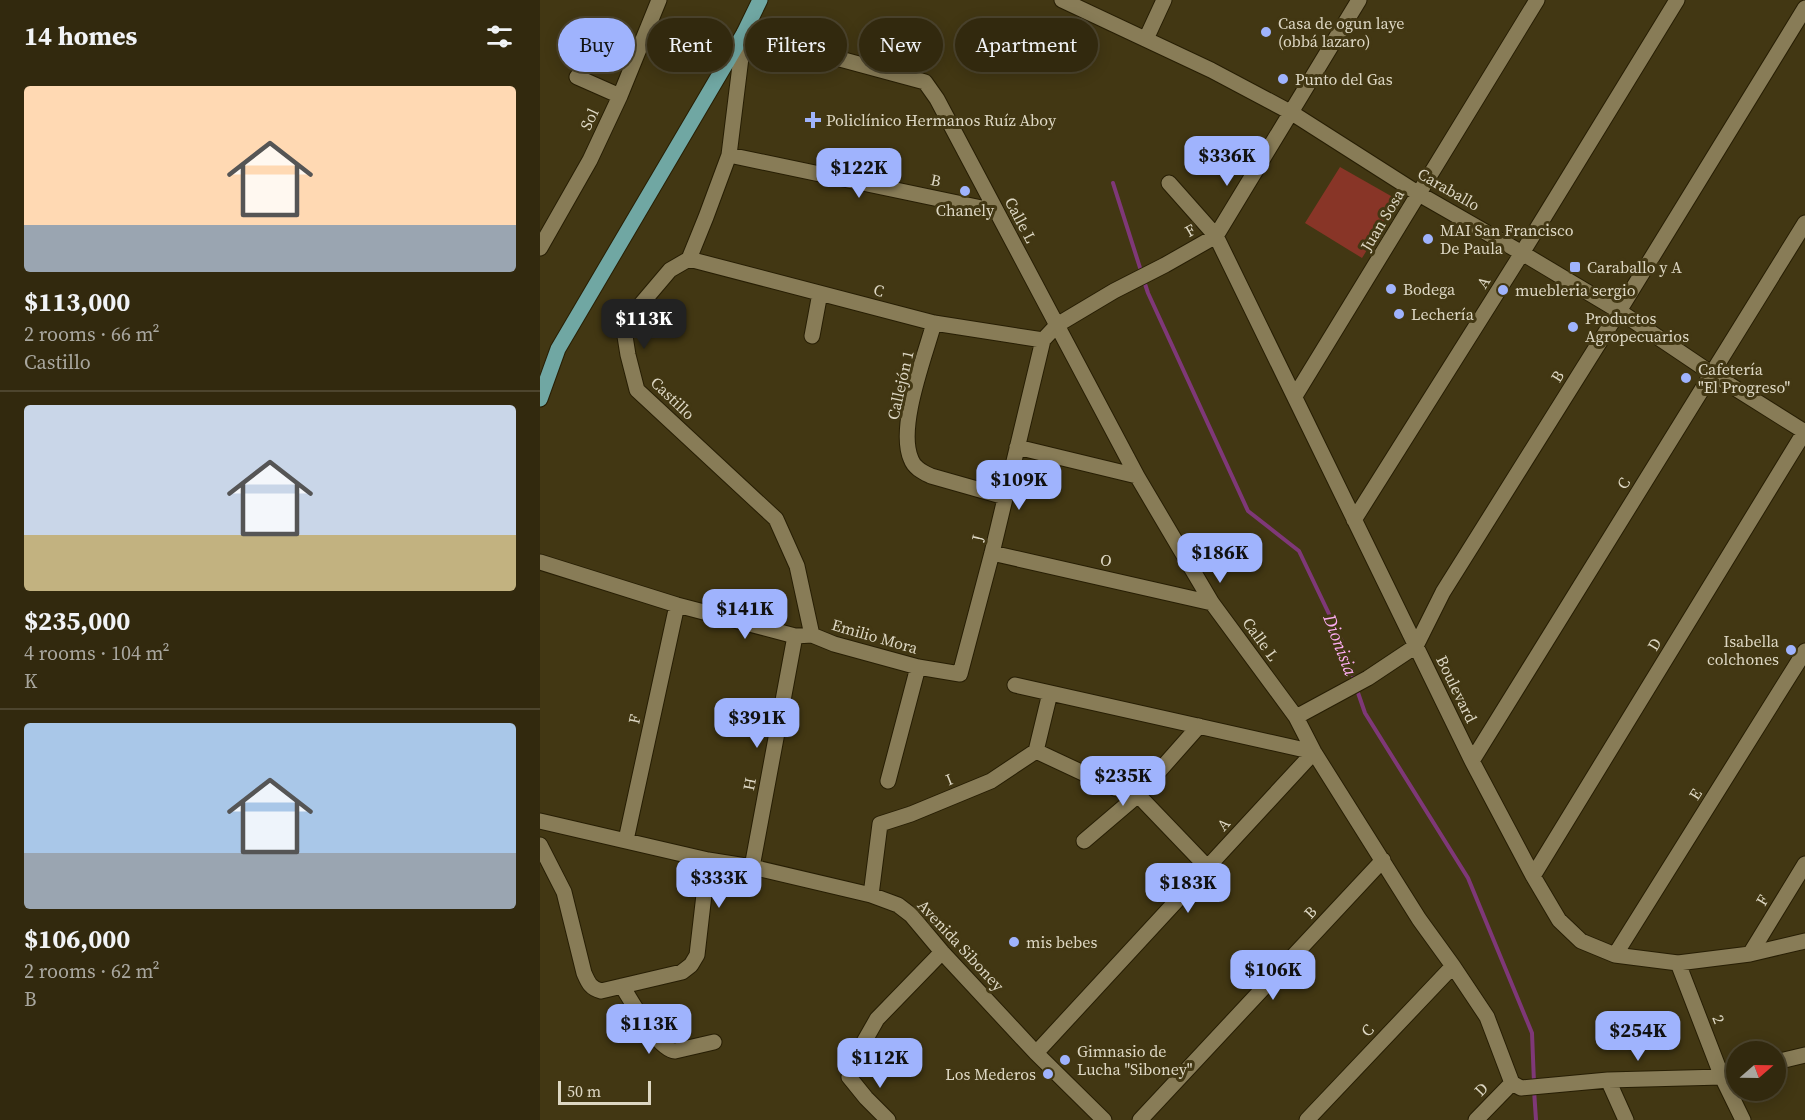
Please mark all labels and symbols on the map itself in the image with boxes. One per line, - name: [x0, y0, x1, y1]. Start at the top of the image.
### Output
- place label: Casa de ogun laye (obbá lazaro): [1278, 12, 1404, 52]
- marker: Casa de ogun laye (obbá lazaro): [1259, 25, 1273, 39]
- place label: Punto del Gas: [1295, 68, 1393, 90]
- marker: Punto del Gas: [1276, 72, 1290, 86]
- street label: Sol: [574, 104, 604, 133]
- place label: Policlínico Hermanos Ruíz Aboy: [826, 109, 1057, 131]
- marker: Policlínico Hermanos Ruíz Aboy: [804, 111, 822, 129]
- pin: $336K: [1185, 136, 1269, 187]
- pin: $122K: [817, 148, 901, 199]
- street label: Caraballo: [1414, 162, 1484, 216]
- street label: B: [929, 168, 943, 192]
- marker: Chanely: [958, 184, 972, 198]
- street label: Juan Sosa: [1354, 184, 1409, 256]
- street label: Calle L: [1000, 193, 1042, 247]
- place label: Chanely: [936, 199, 995, 221]
- street label: F: [1180, 218, 1200, 242]
- place label: MAI San Francisco De Paula: [1440, 219, 1574, 259]
- marker: MAI San Francisco De Paula: [1421, 232, 1435, 246]
- place label: Caraballo y A: [1587, 256, 1682, 278]
- marker: Caraballo y A: [1568, 260, 1582, 274]
- street label: A: [1471, 271, 1495, 292]
- street label: C: [871, 278, 887, 302]
- place label: Bodega: [1403, 278, 1456, 300]
- place label: muebleria sergio: [1515, 279, 1636, 301]
- marker: Bodega: [1384, 282, 1398, 296]
- marker: muebleria sergio: [1496, 283, 1510, 297]
- pin: $113K: [602, 299, 686, 350]
- place label: Lechería: [1411, 303, 1475, 325]
- marker: Lechería: [1392, 307, 1406, 321]
- place label: Productos Agropecuarios: [1585, 307, 1689, 347]
- marker: Productos Agropecuarios: [1566, 320, 1580, 334]
- street label: Callejón 1: [881, 348, 919, 422]
- place label: Cafetería "El Progreso": [1698, 358, 1791, 398]
- street label: B: [1545, 366, 1569, 386]
- marker: Cafetería "El Progreso": [1679, 371, 1693, 385]
- street label: Castillo: [646, 372, 700, 425]
- pin: $109K: [977, 460, 1061, 511]
- street label: C: [1611, 473, 1635, 493]
- street label: J: [965, 533, 988, 544]
- pin: $186K: [1178, 533, 1262, 584]
- street label: O: [1098, 548, 1114, 572]
- pin: $141K: [703, 589, 787, 640]
- water label: Dionisia: [1317, 610, 1364, 680]
- street label: Emilio Mora: [829, 613, 921, 659]
- street label: Calle L: [1238, 613, 1284, 665]
- place label: Isabella colchones: [1707, 630, 1780, 670]
- street label: D: [1642, 633, 1666, 655]
- marker: Isabella colchones: [1784, 643, 1798, 657]
- street label: Boulevard: [1431, 652, 1483, 726]
- pin: $391K: [715, 698, 799, 749]
- street label: F: [622, 712, 646, 726]
- pin: $235K: [1081, 756, 1165, 807]
- street label: I: [942, 768, 956, 790]
- street label: H: [737, 776, 761, 792]
- street label: E: [1683, 784, 1707, 804]
- street label: A: [1211, 812, 1235, 835]
- pin: $333K: [677, 858, 761, 909]
- pin: $183K: [1146, 863, 1230, 914]
- street label: F: [1750, 890, 1774, 910]
- street label: Avenida Siboney: [913, 894, 1010, 996]
- street label: B: [1299, 901, 1321, 923]
- place label: mis bebes: [1026, 931, 1097, 953]
- marker: mis bebes: [1007, 935, 1021, 949]
- pin: $106K: [1231, 950, 1315, 1001]
- pin: $113K: [607, 1004, 691, 1055]
- pin: $254K: [1596, 1011, 1680, 1062]
- street label: 2: [1707, 1011, 1731, 1027]
- street label: C: [1356, 1019, 1378, 1041]
- pin: $112K: [838, 1038, 922, 1089]
- place label: Gimnasio de Lucha "Siboney": [1077, 1040, 1193, 1080]
- north arrow: [1726, 1041, 1786, 1101]
- marker: Gimnasio de Lucha "Siboney": [1058, 1053, 1072, 1067]
- place label: Los Mederos: [945, 1063, 1036, 1085]
- marker: Los Mederos: [1041, 1067, 1055, 1081]
- street label: D: [1469, 1077, 1493, 1101]
- scale bar: [558, 1078, 651, 1106]

